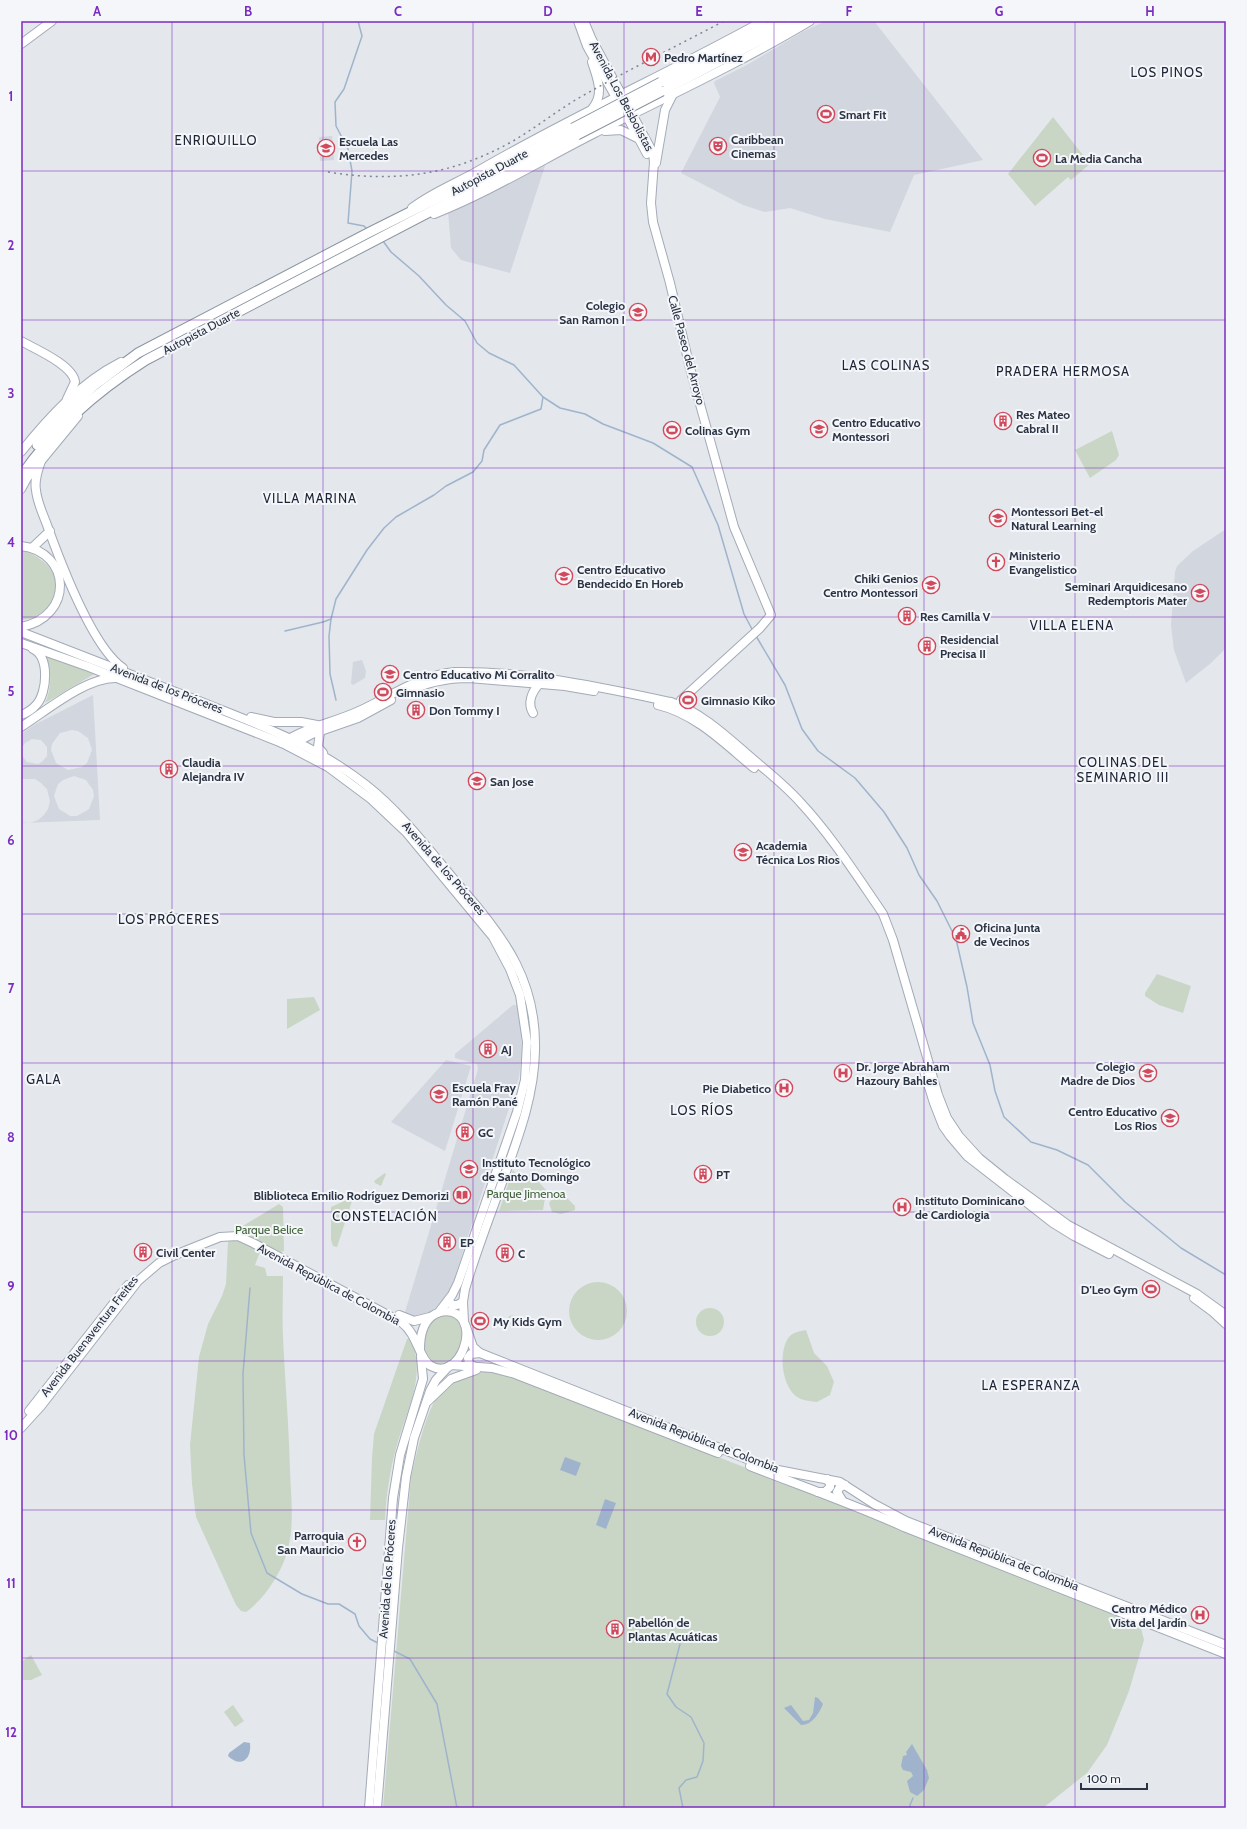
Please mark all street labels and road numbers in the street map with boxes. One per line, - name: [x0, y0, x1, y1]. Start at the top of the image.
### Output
- street label: Avenida Los Beisbolistas: [587, 38, 657, 154]
- street label: Autopista Duarte: [448, 145, 530, 199]
- street label: Calle Paseo del Arroyo: [665, 294, 709, 407]
- street label: Autopista Duarte: [160, 304, 242, 358]
- street label: Avenida de los Próceres: [109, 660, 225, 716]
- street label: Avenida de los Próceres: [399, 818, 489, 918]
- street label: Avenida República de Colombia: [255, 1240, 403, 1328]
- street label: Avenida Buenaventura Freites: [37, 1273, 141, 1399]
- street label: Avenida República de Colombia: [627, 1404, 781, 1476]
- street label: Avenida de los Próceres: [375, 1519, 399, 1639]
- street label: Avenida República de Colombia: [927, 1522, 1081, 1594]

